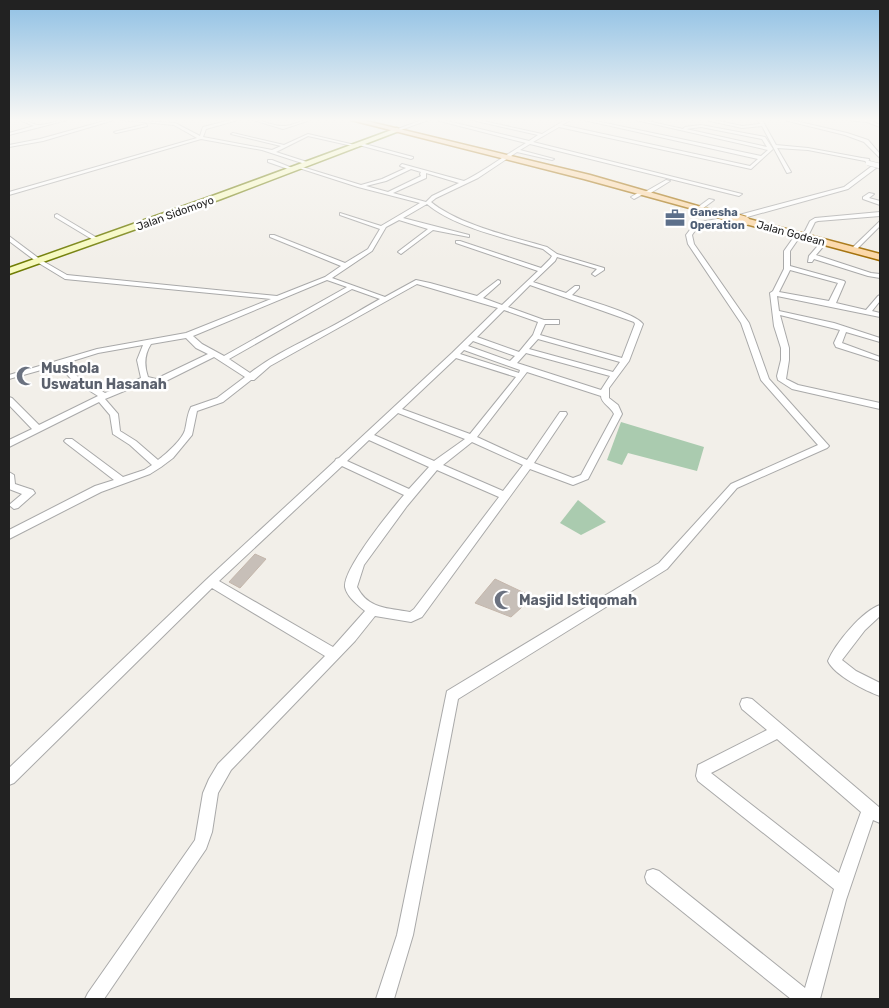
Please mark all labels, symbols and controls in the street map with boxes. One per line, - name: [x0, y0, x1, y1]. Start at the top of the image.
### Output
- street label: Jalan Sidomoyo: [135, 193, 216, 234]
- place label: Ganesha Operation: [690, 206, 745, 232]
- office icon: Ganesha Operation: [664, 207, 686, 229]
- street label: Jalan Godean: [755, 218, 827, 249]
- place label: Mushola Uswatun Hasanah: [41, 360, 167, 393]
- mosque icon: Mushola Uswatun Hasanah: [15, 365, 37, 387]
- mosque icon: Masjid Istiqomah: [493, 589, 515, 611]
- place label: Masjid Istiqomah: [519, 592, 637, 609]

